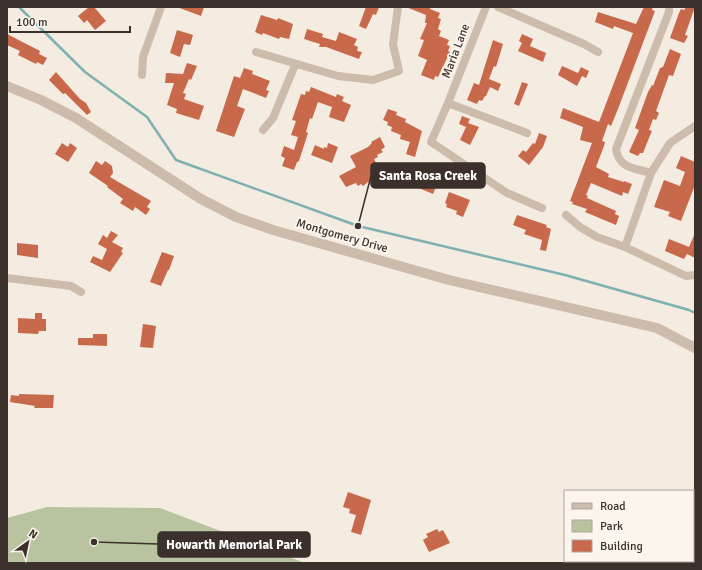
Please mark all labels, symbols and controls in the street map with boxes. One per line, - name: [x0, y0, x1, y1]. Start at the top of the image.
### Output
- scale bar: [10, 8, 130, 34]
- text: 100 m: [16, 15, 48, 30]
- street label: Maria Lane: [439, 22, 473, 80]
- callout: Santa Rosa Creek: [371, 163, 485, 188]
- text: Santa Rosa Creek: [379, 168, 477, 184]
- street label: Montgomery Drive: [294, 216, 390, 256]
- legend: [564, 490, 694, 562]
- text: Road: [600, 499, 626, 514]
- text: Park: [600, 519, 623, 534]
- north arrow: [8, 522, 48, 562]
- text: N: [26, 526, 40, 542]
- callout: Howarth Memorial Park: [158, 532, 310, 557]
- text: Howarth Memorial Park: [166, 537, 302, 553]
- text: Building: [600, 539, 643, 554]

